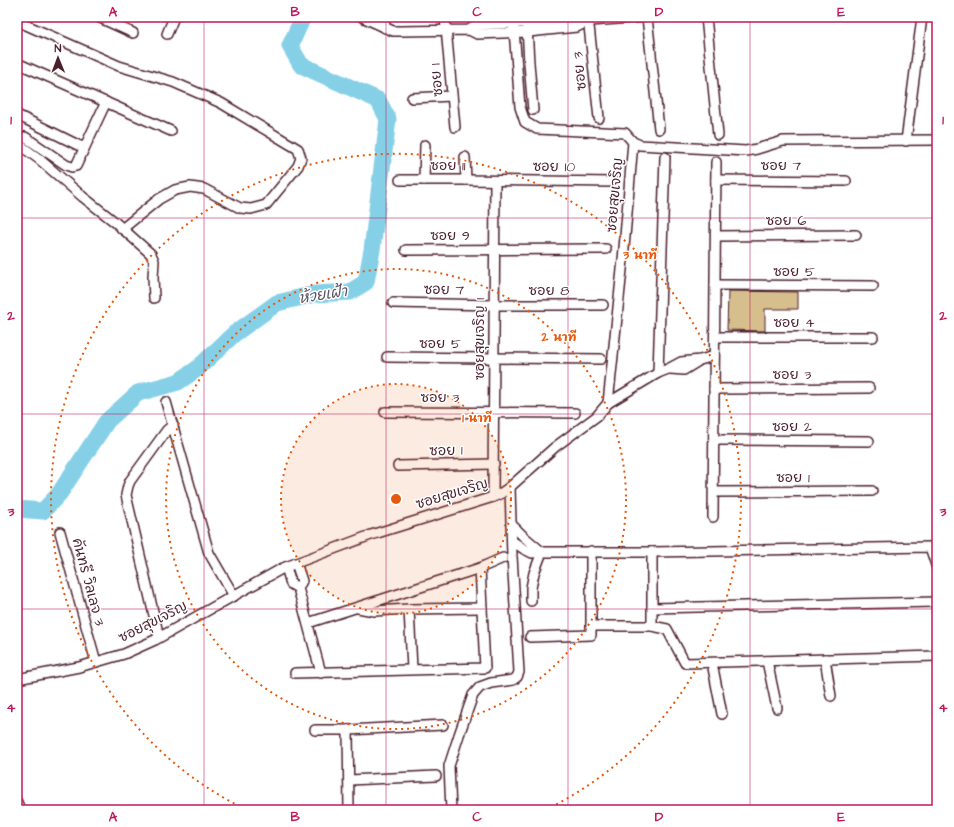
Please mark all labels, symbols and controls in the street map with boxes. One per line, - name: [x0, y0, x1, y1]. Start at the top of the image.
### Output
- text: A: [109, 3, 118, 21]
- text: B: [290, 3, 300, 21]
- text: C: [472, 3, 482, 21]
- text: D: [655, 3, 664, 21]
- text: E: [837, 3, 845, 21]
- north arrow: [38, 38, 78, 78]
- text: N: [54, 41, 62, 56]
- street label: ซอย 3: [568, 51, 592, 91]
- street label: ซอย 1: [426, 62, 448, 98]
- text: 1: [10, 111, 12, 129]
- text: 1: [942, 111, 944, 129]
- street label: ซอย 11: [430, 156, 466, 176]
- street label: ซอย 7: [761, 156, 802, 176]
- street label: ซอย 10: [533, 157, 575, 177]
- street label: ซอยสุขเจริญ: [602, 157, 628, 233]
- street label: ซอย 6: [766, 211, 806, 231]
- street label: ซอย 9: [430, 226, 470, 246]
- text: 3 นาที: [622, 247, 657, 264]
- street label: ซอย 5: [773, 262, 815, 282]
- street label: ซอย 7: [424, 280, 465, 300]
- water label: ห้วยเฝ้า: [297, 281, 350, 309]
- street label: ซอย 8: [529, 281, 569, 301]
- street label: ซอยสุขเจริญ 1: [470, 298, 490, 380]
- text: 2: [6, 307, 15, 325]
- text: 2: [938, 307, 947, 325]
- street label: ซอย 4: [773, 313, 815, 333]
- text: 2 นาที: [541, 329, 577, 346]
- street label: ซอย 5: [419, 334, 461, 354]
- street label: ซอย 3: [773, 365, 811, 385]
- street label: ซอย 3: [421, 388, 459, 408]
- text: 1 นาที: [462, 410, 492, 427]
- street label: ซอย 2: [772, 417, 812, 437]
- street label: ซอย 1: [429, 441, 463, 461]
- street label: ซอย 1: [776, 468, 810, 488]
- street label: ซอยสุขเจริญ: [413, 474, 491, 514]
- centre of rings: [389, 492, 403, 506]
- text: 3: [7, 503, 15, 521]
- text: 3: [939, 503, 947, 521]
- street label: คันทรี วิลเลจ 3: [67, 536, 109, 628]
- street label: ซอยสุขเจริญ: [115, 596, 191, 648]
- text: 4: [7, 699, 16, 717]
- text: 4: [939, 699, 948, 717]
- text: A: [109, 808, 118, 826]
- text: B: [290, 808, 300, 826]
- text: C: [472, 808, 482, 826]
- text: D: [655, 808, 664, 826]
- text: E: [837, 808, 845, 826]

